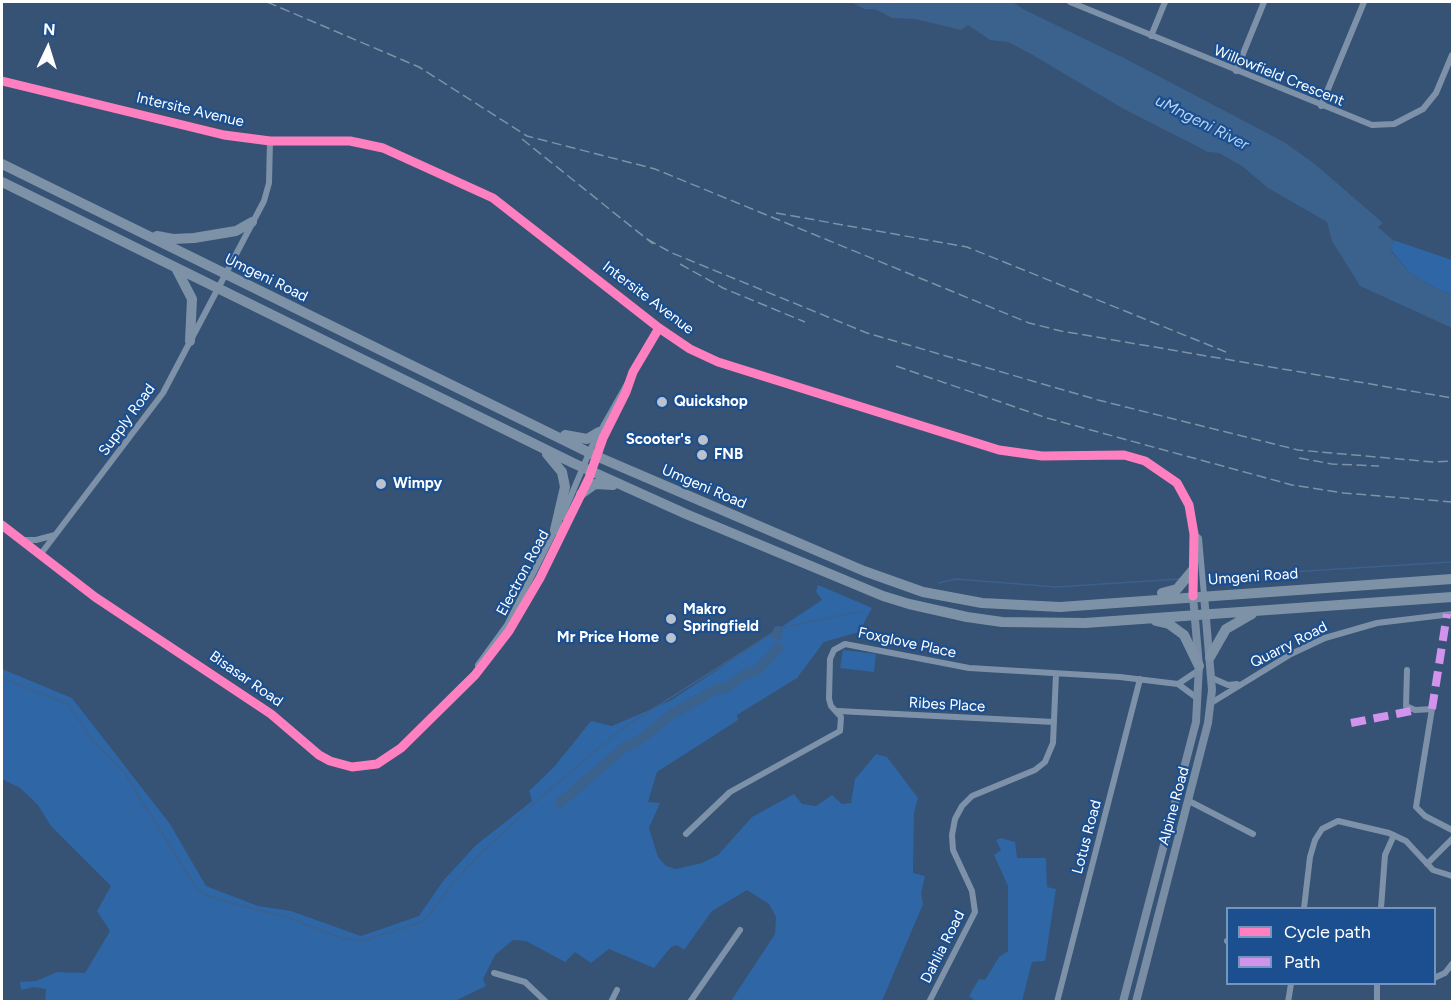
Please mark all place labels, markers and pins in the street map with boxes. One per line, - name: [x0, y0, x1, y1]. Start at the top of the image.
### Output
- place label: Quickshop: [674, 393, 748, 411]
- marker: Quickshop: [655, 395, 669, 409]
- place label: Scooter's: [626, 431, 691, 449]
- marker: Scooter's: [696, 433, 710, 447]
- place label: FNB: [714, 446, 743, 464]
- marker: FNB: [695, 448, 709, 462]
- place label: Wimpy: [393, 475, 442, 493]
- marker: Wimpy: [374, 477, 388, 491]
- place label: Makro Springfield: [683, 601, 759, 636]
- marker: Makro Springfield: [664, 612, 678, 626]
- place label: Mr Price Home: [557, 629, 659, 647]
- marker: Mr Price Home: [664, 631, 678, 645]

